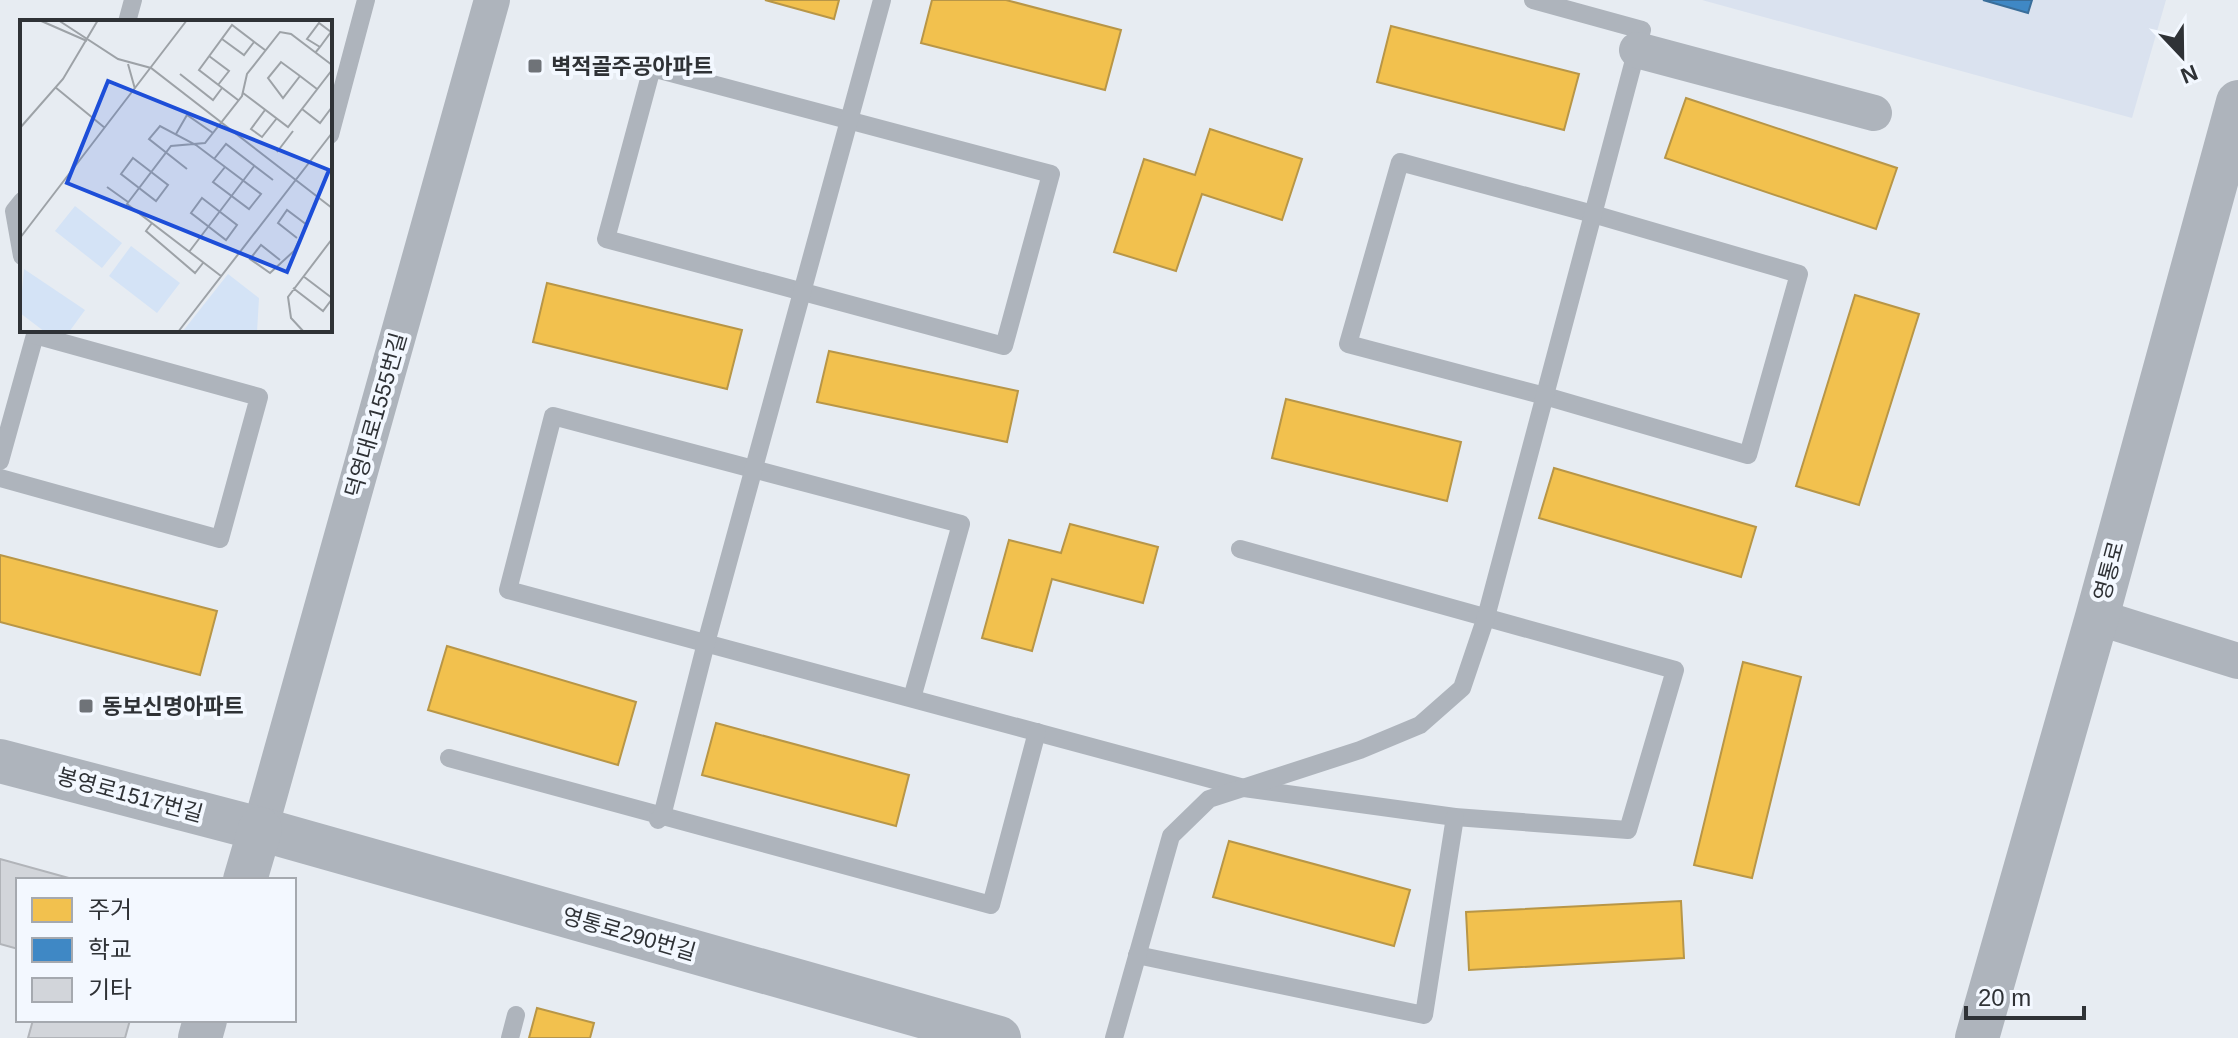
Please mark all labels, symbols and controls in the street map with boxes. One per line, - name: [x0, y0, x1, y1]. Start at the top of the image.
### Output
- north arrow: [2142, 16, 2222, 96]
- inset map: [20, 20, 332, 332]
- place label: 벽적골주공아파트: [551, 54, 713, 79]
- marker: 벽적골주공아파트: [526, 57, 544, 75]
- text: N: [2177, 60, 2201, 89]
- street label: 덕영대로1555번길: [341, 330, 411, 500]
- street label: 영통로: [2089, 538, 2129, 604]
- place label: 동보신명아파트: [102, 694, 244, 719]
- marker: 동보신명아파트: [77, 697, 95, 715]
- street label: 봉영로1517번길: [54, 763, 206, 827]
- legend: [16, 878, 296, 1022]
- text: 주거: [88, 896, 132, 923]
- street label: 영통로290번길: [559, 903, 699, 965]
- text: 학교: [88, 936, 132, 963]
- scale bar: [1966, 970, 2084, 1020]
- text: 기타: [88, 976, 132, 1003]
- text: 20 m: [1978, 984, 2031, 1011]

